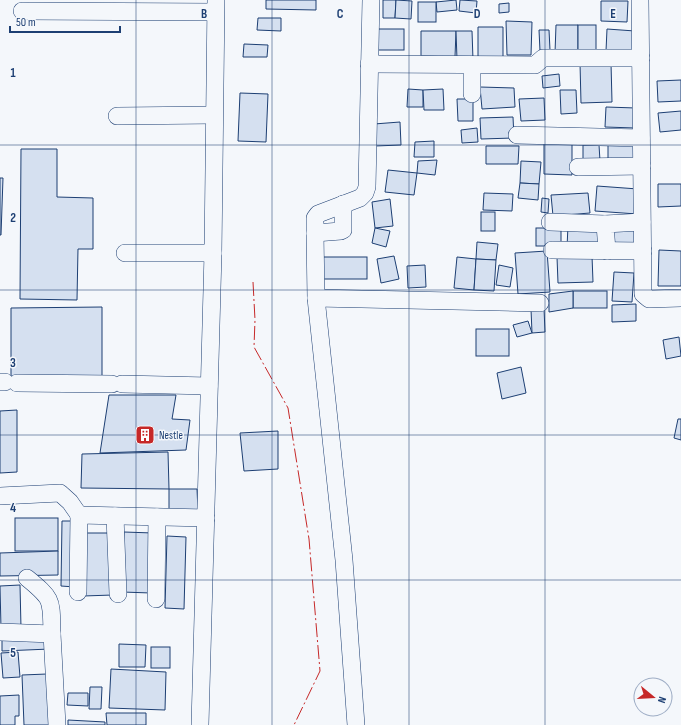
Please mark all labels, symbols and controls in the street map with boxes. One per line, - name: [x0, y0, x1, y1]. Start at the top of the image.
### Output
- text: B: [201, 6, 207, 22]
- text: C: [337, 6, 344, 22]
- text: D: [474, 6, 481, 22]
- text: E: [610, 6, 616, 22]
- scale bar: [10, 8, 120, 34]
- text: 50 m: [16, 15, 36, 30]
- text: 1: [10, 65, 16, 81]
- text: 2: [10, 210, 16, 226]
- text: 3: [10, 355, 16, 371]
- building icon: Nestle: [134, 424, 156, 446]
- place label: Nestle: [159, 429, 183, 442]
- text: 4: [10, 500, 16, 516]
- text: 5: [10, 645, 16, 661]
- north arrow: [633, 677, 673, 717]
- text: N: [655, 695, 669, 705]

